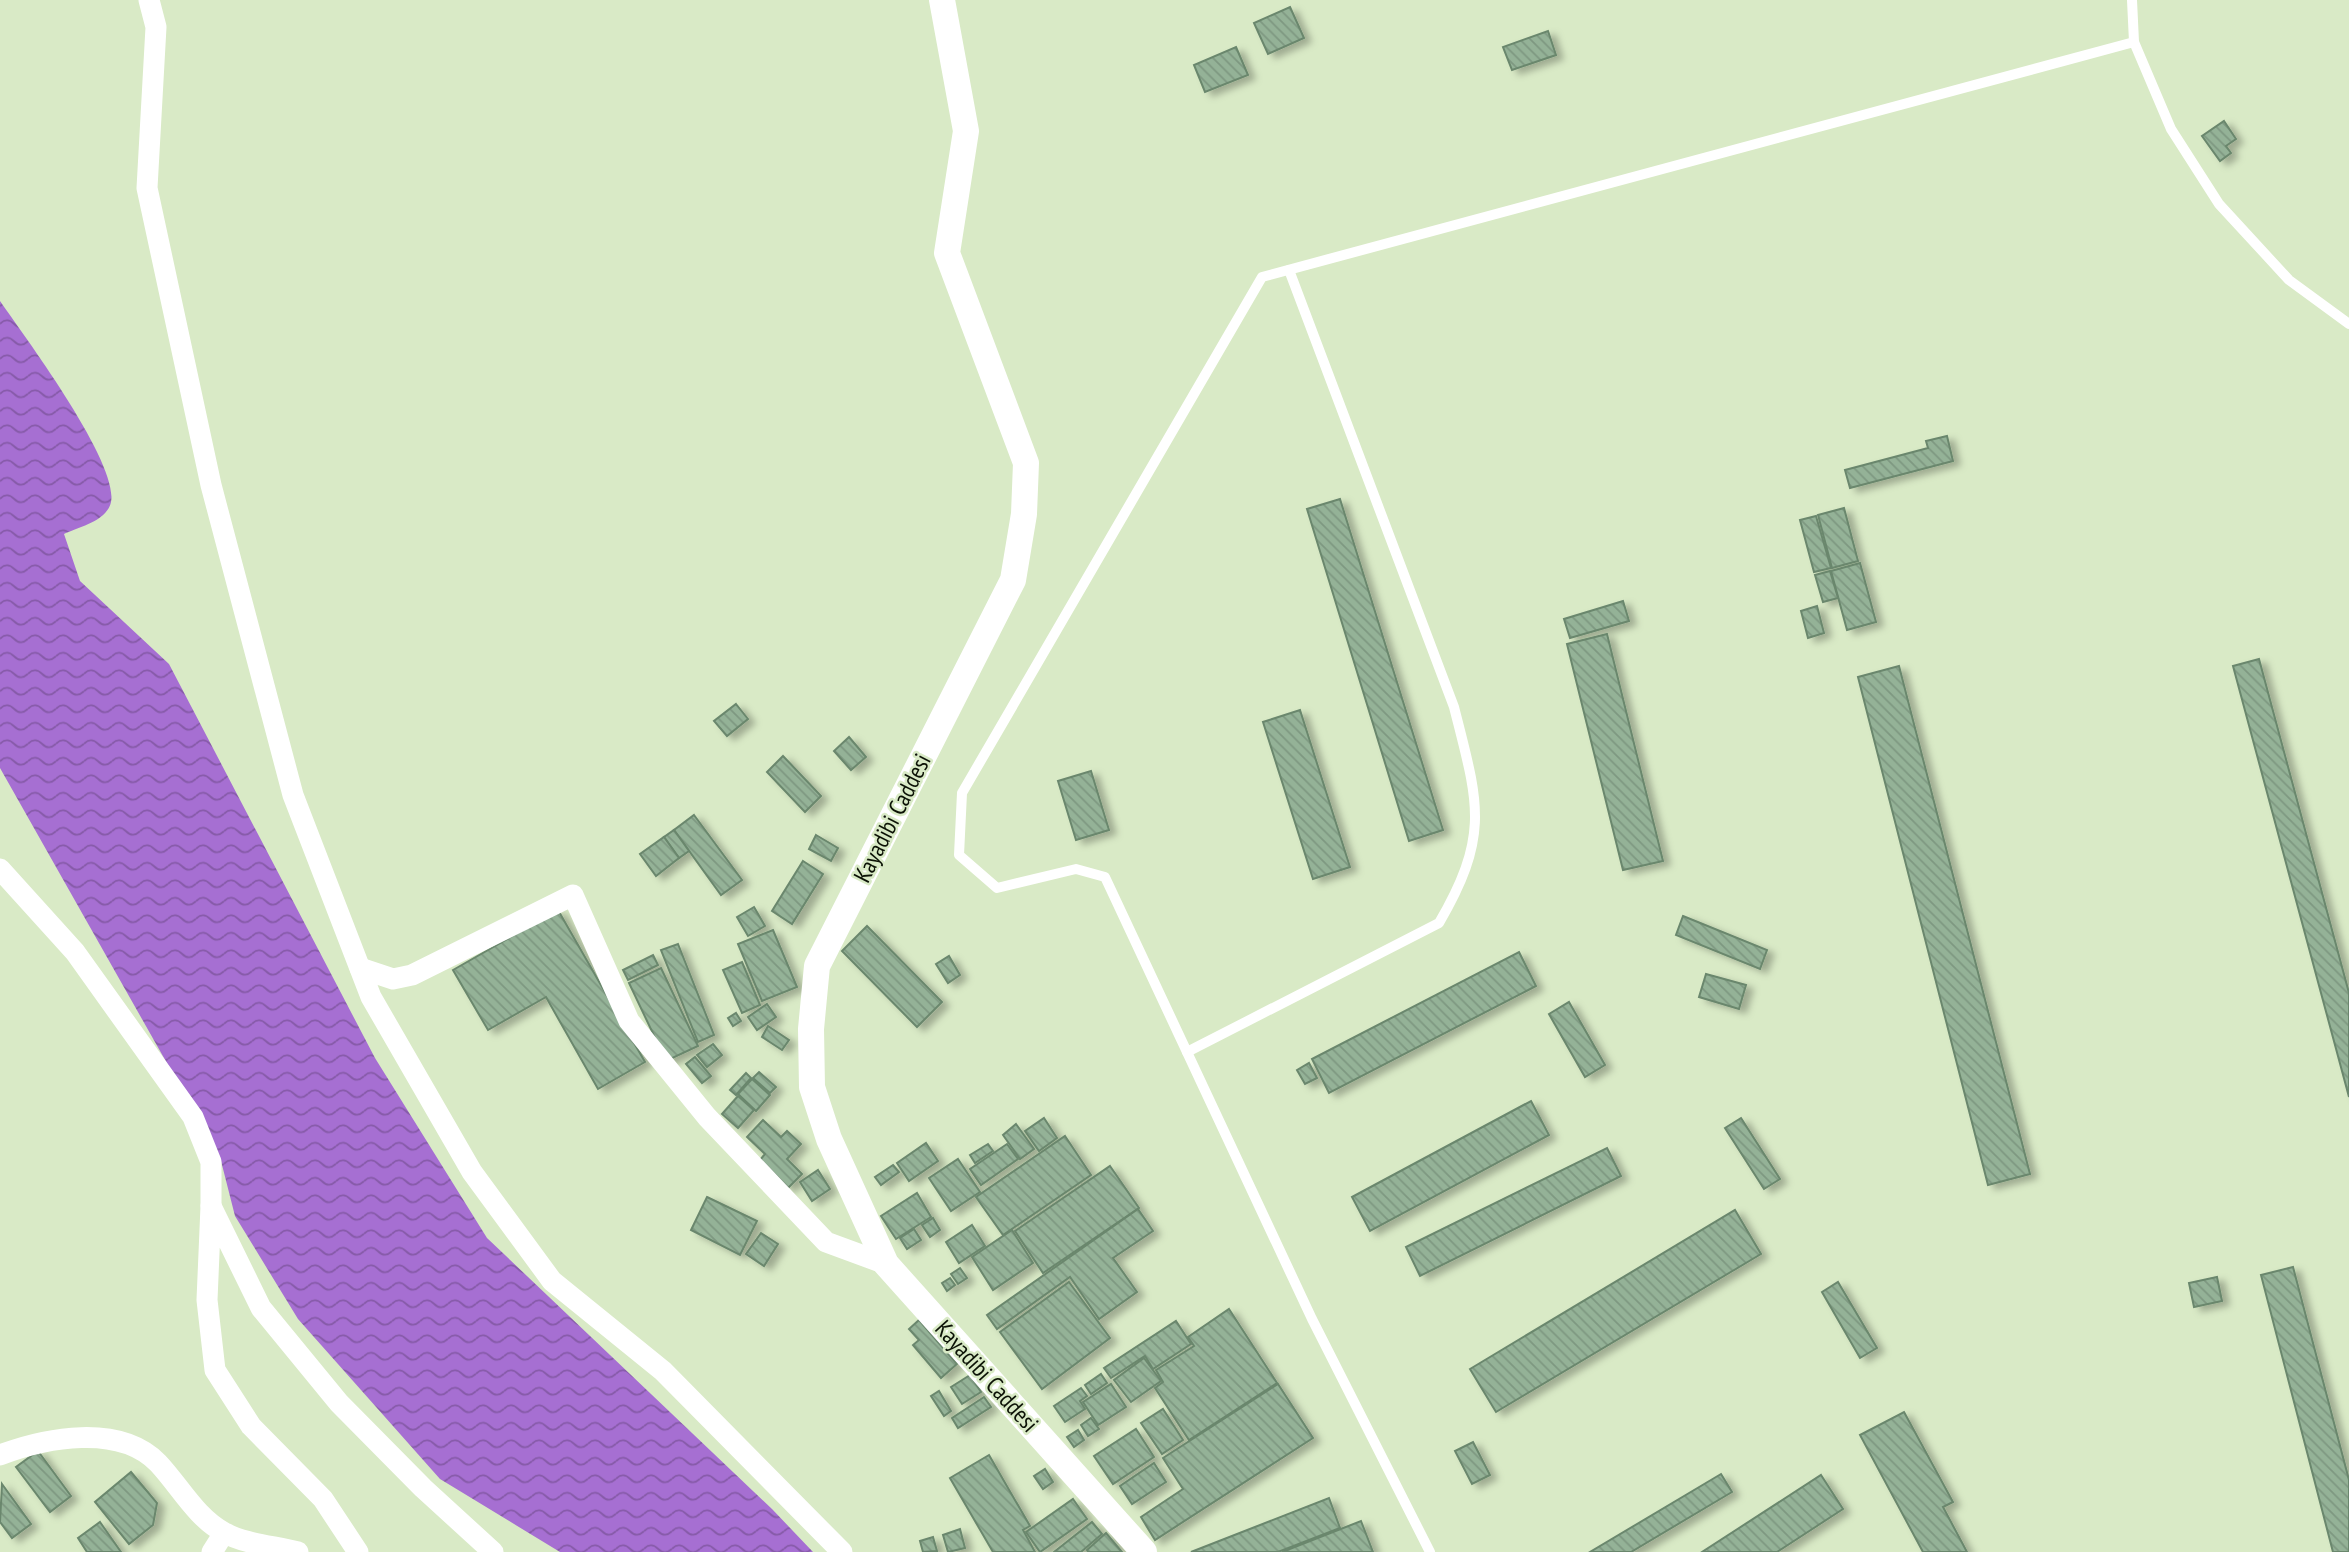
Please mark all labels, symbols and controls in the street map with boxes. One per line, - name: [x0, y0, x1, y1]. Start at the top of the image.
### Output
- street label: Kayadibi Caddesi: [846, 749, 938, 887]
- street label: Kayadibi Caddesi: [929, 1314, 1045, 1438]

